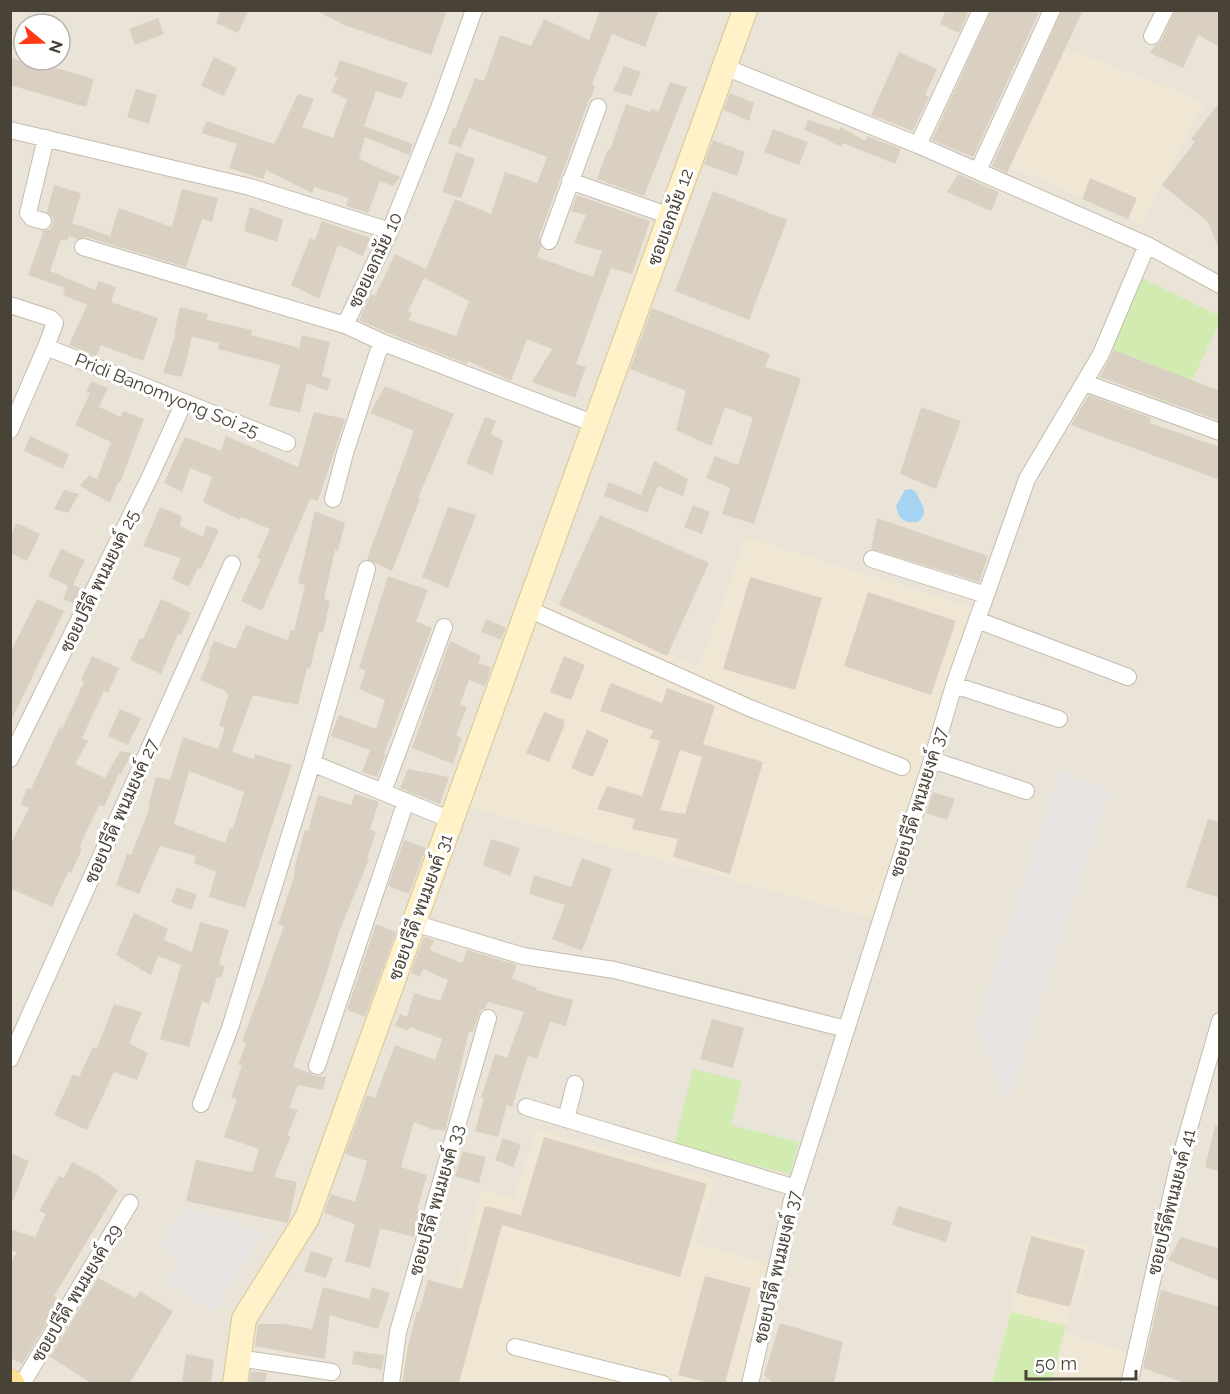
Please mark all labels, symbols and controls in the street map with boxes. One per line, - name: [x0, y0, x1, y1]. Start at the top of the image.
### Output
- north arrow: [12, 12, 72, 72]
- text: N: [45, 38, 67, 56]
- street label: ซอยเอกมัย 12: [643, 166, 697, 268]
- street label: ซอยเอกมัย 10: [344, 209, 406, 311]
- street label: Pridi Banomyong Soi 25: [72, 349, 262, 442]
- street label: ซอยปรีดี พนมยงค์ 25: [54, 505, 143, 656]
- street label: ซอยปรีดี พนมยงค์ 37: [883, 723, 951, 880]
- street label: ซอยปรีดี พนมยงค์ 27: [78, 734, 162, 887]
- street label: ซอยปรีดี พนมยงค์ 31: [382, 830, 456, 983]
- street label: ซอยปรีดี พนมยงค์ 33: [402, 1121, 468, 1278]
- street label: ซอยปรีดีพนมยงค์ 41: [1141, 1126, 1199, 1277]
- street label: ซอยปรีดี พนมยงค์ 37: [747, 1188, 805, 1345]
- street label: ซอยปรีดี พนมยงค์ 29: [25, 1219, 125, 1366]
- scale bar: [1026, 1343, 1136, 1381]
- text: 50 m: [1035, 1353, 1077, 1374]

